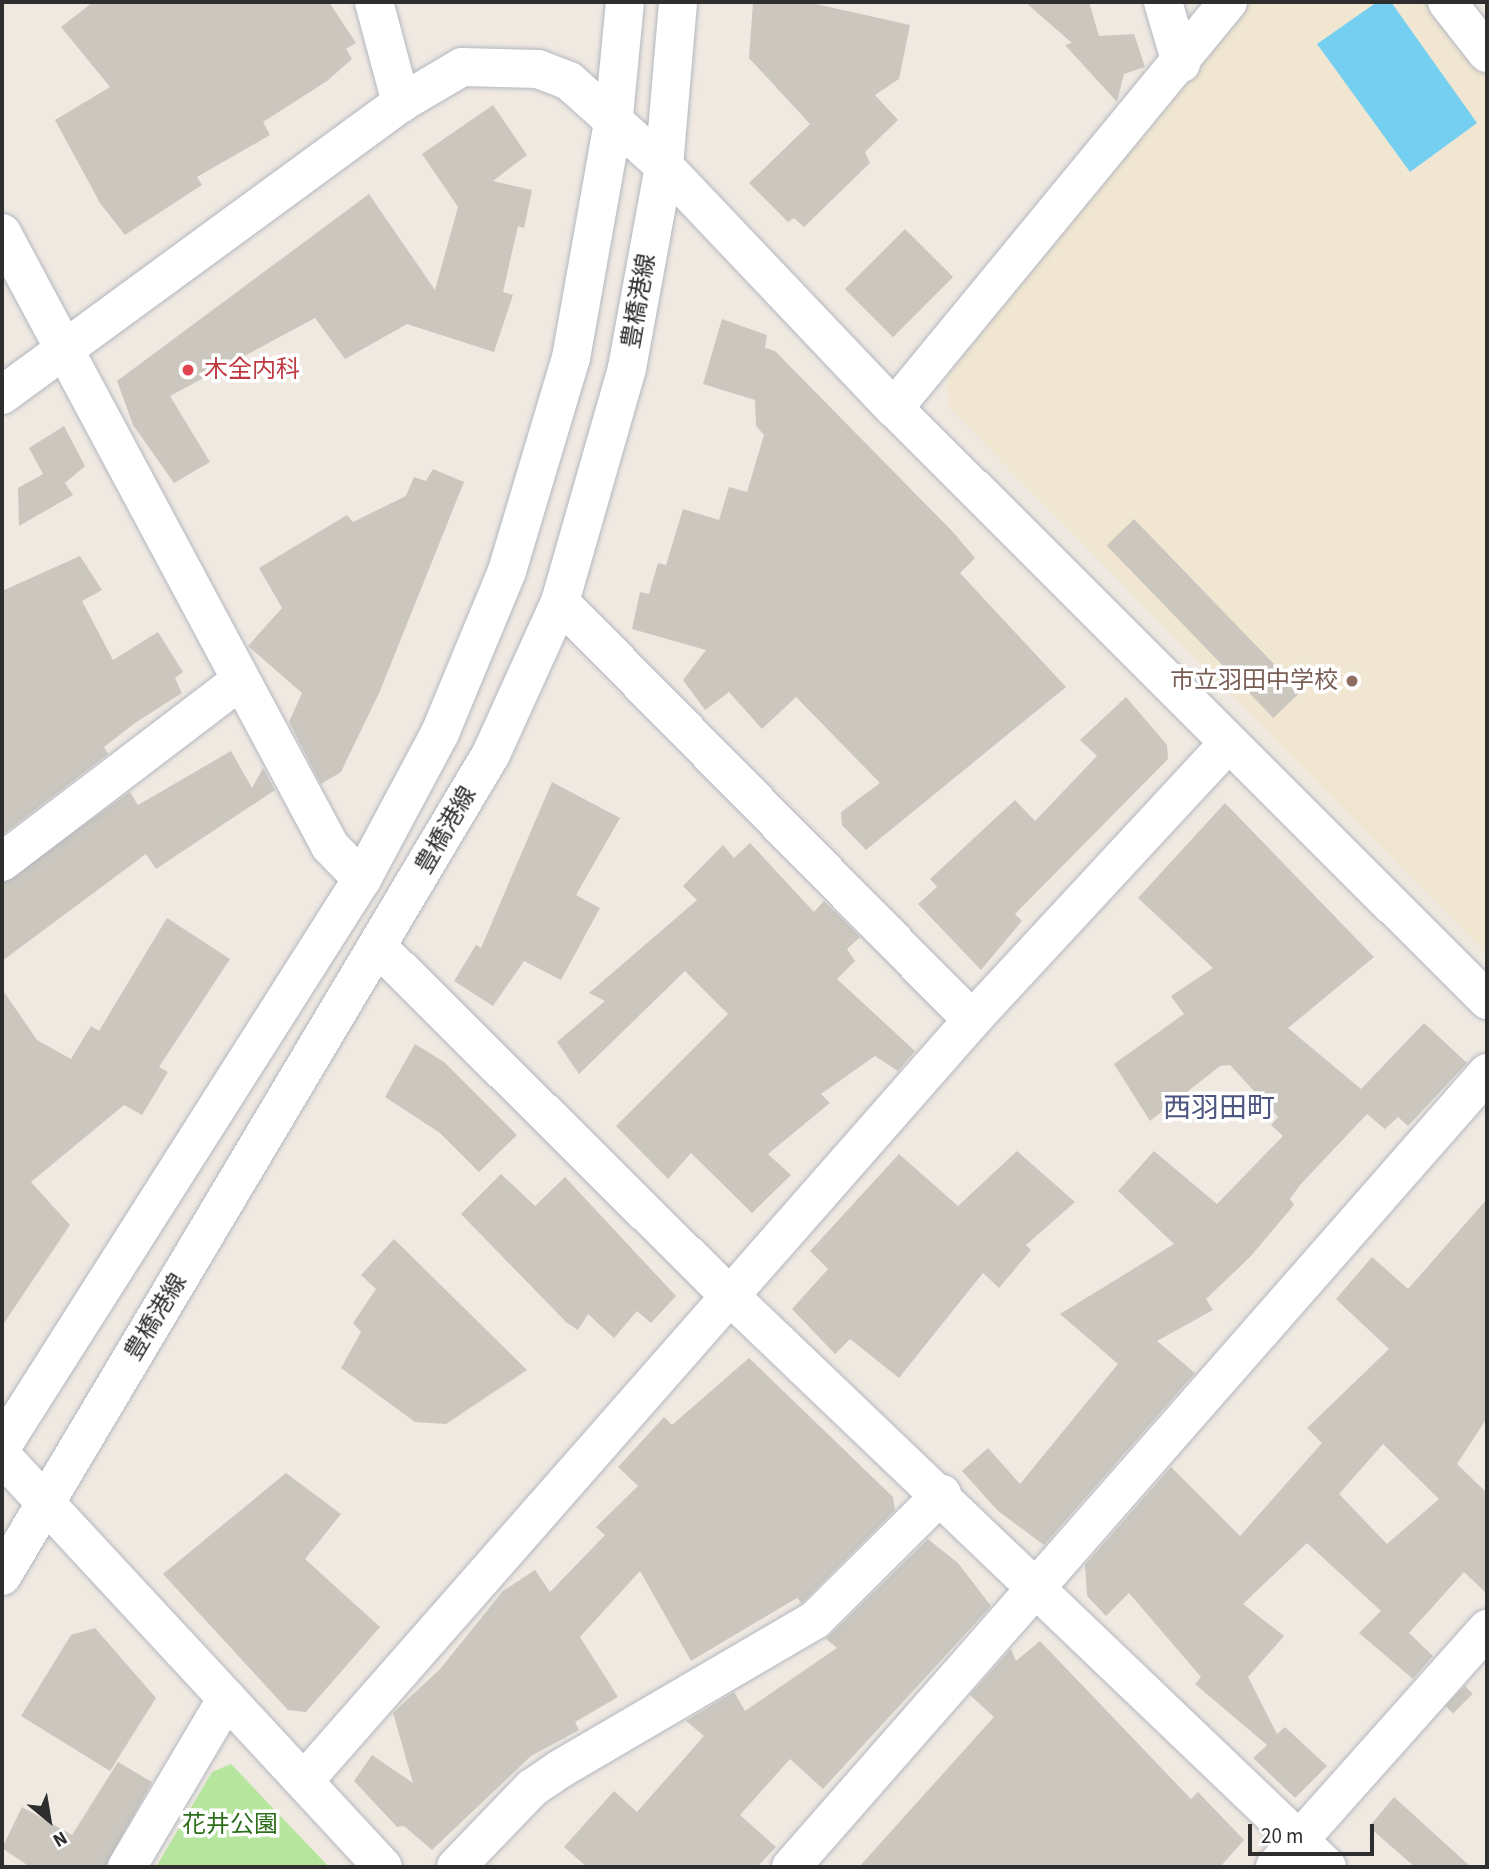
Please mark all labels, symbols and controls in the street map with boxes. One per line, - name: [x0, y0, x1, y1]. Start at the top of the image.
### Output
- street label: 豊橋港線: [616, 251, 662, 351]
- place label: 木全内科: [204, 356, 300, 384]
- marker: 木全内科: [178, 360, 198, 380]
- place label: 市立羽田中学校: [1170, 667, 1338, 695]
- marker: 市立羽田中学校: [1344, 673, 1360, 689]
- street label: 豊橋港線: [410, 781, 482, 879]
- district label: 西羽田町: [1163, 1091, 1275, 1125]
- street label: 豊橋港線: [119, 1268, 193, 1366]
- north arrow: [14, 1785, 84, 1855]
- scale bar: [1251, 1810, 1377, 1854]
- park label: 花井公園: [182, 1811, 278, 1839]
- text: 20 m: [1261, 1821, 1303, 1851]
- text: N: [48, 1824, 72, 1853]

